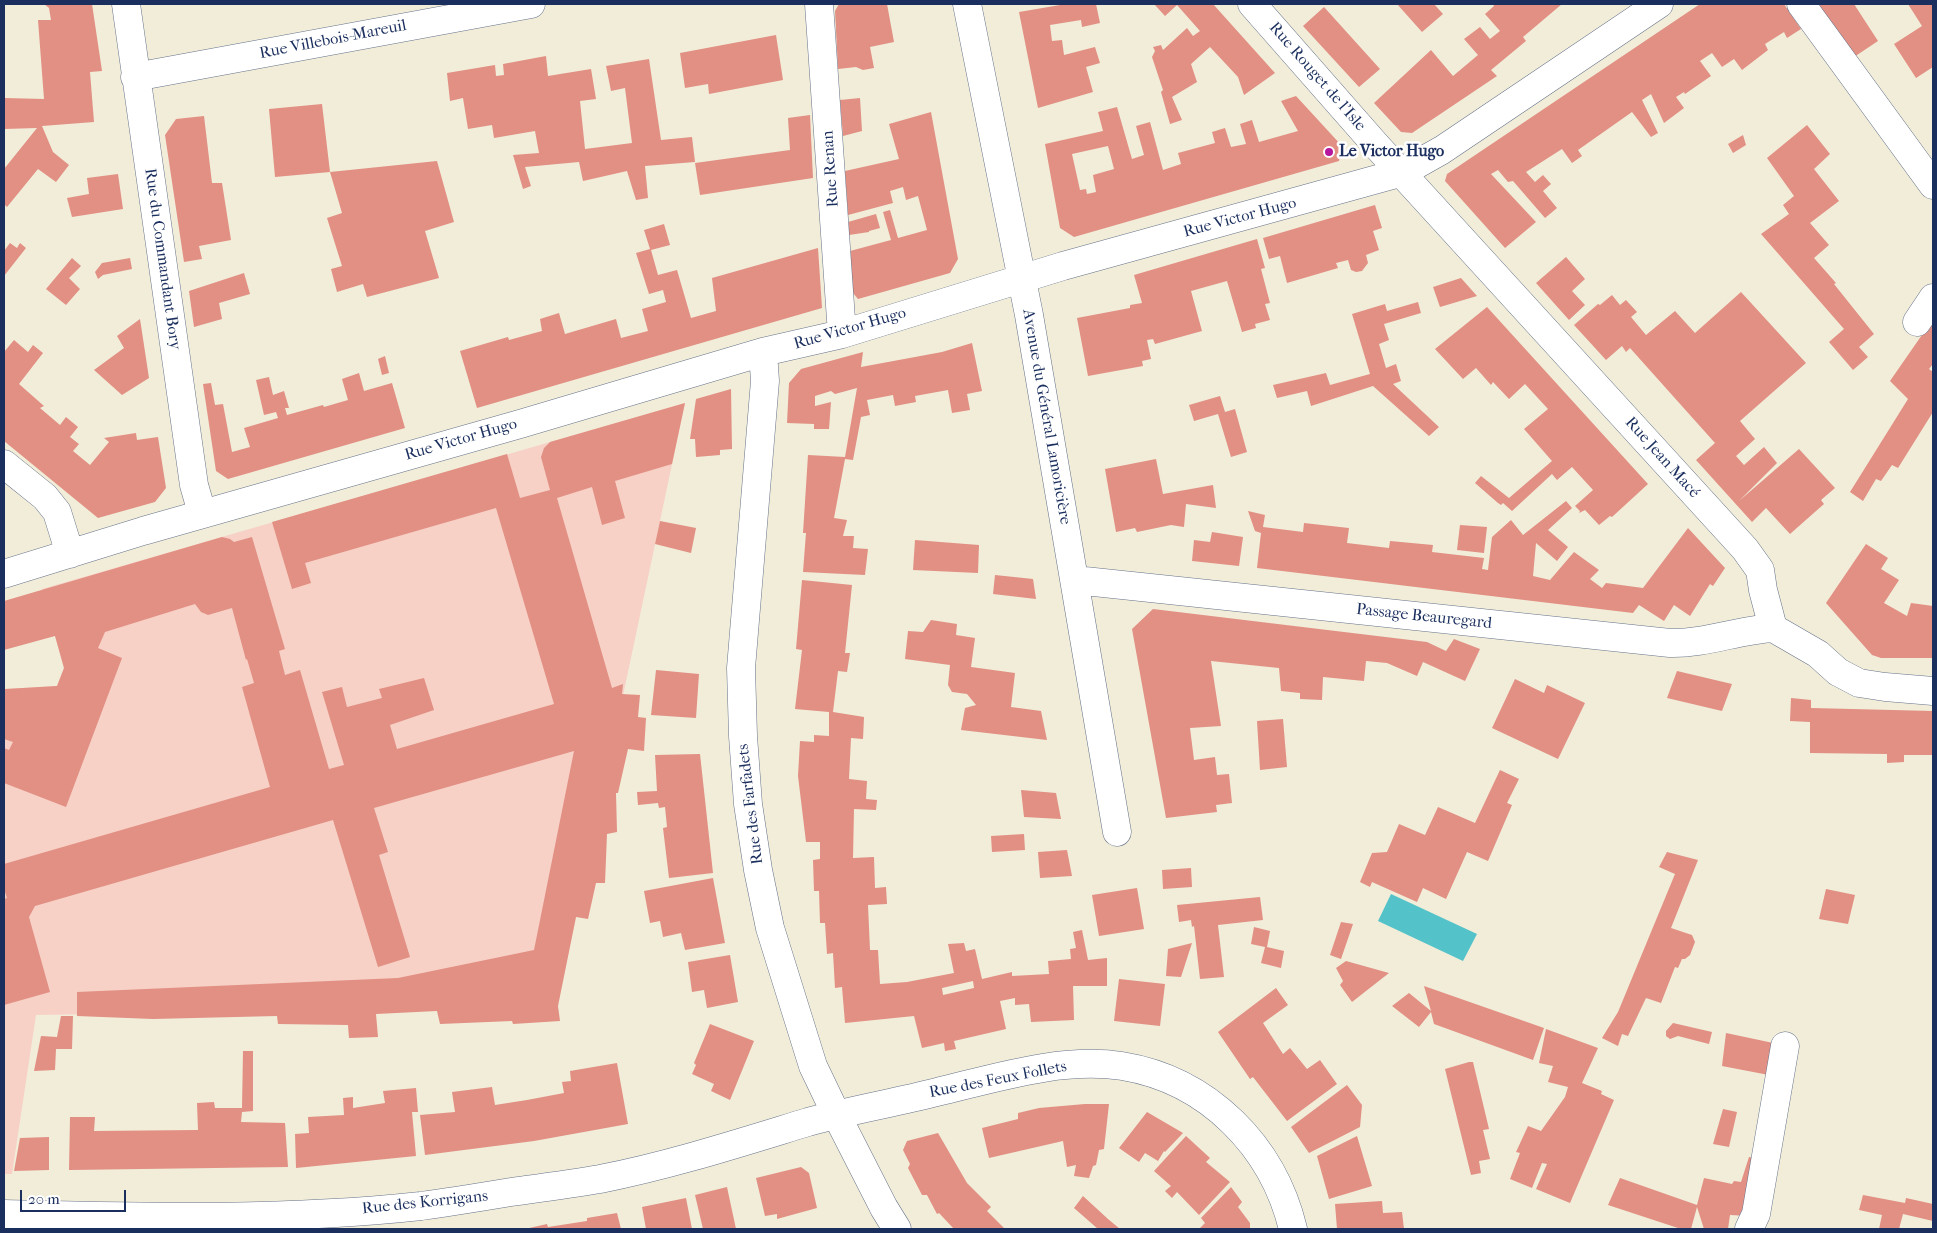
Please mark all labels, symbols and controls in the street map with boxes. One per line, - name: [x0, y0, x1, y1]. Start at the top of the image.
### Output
- street label: Rue Villebois-Mareuil: [258, 16, 408, 64]
- street label: Rue Rouget de l'Isle: [1265, 19, 1369, 135]
- street label: Rue Renan: [819, 130, 843, 208]
- place label: Le Victor Hugo: [1339, 142, 1444, 162]
- marker: Le Victor Hugo: [1323, 146, 1335, 158]
- street label: Rue du Commandant Bory: [140, 167, 184, 351]
- street label: Rue Victor Hugo: [1182, 194, 1298, 242]
- street label: Rue Victor Hugo: [792, 304, 908, 354]
- street label: Avenue du Général Lamoricière: [1018, 308, 1074, 526]
- street label: Rue Jean Macé: [1621, 414, 1703, 502]
- street label: Rue Victor Hugo: [403, 415, 519, 465]
- street label: Passage Beauregard: [1355, 600, 1493, 634]
- street label: Rue des Farfadets: [734, 743, 768, 865]
- street label: Rue des Feux Follets: [928, 1057, 1068, 1103]
- scale bar: [22, 1180, 129, 1212]
- street label: Rue des Korrigans: [361, 1187, 489, 1219]
- text: 20 m: [28, 1190, 60, 1208]

